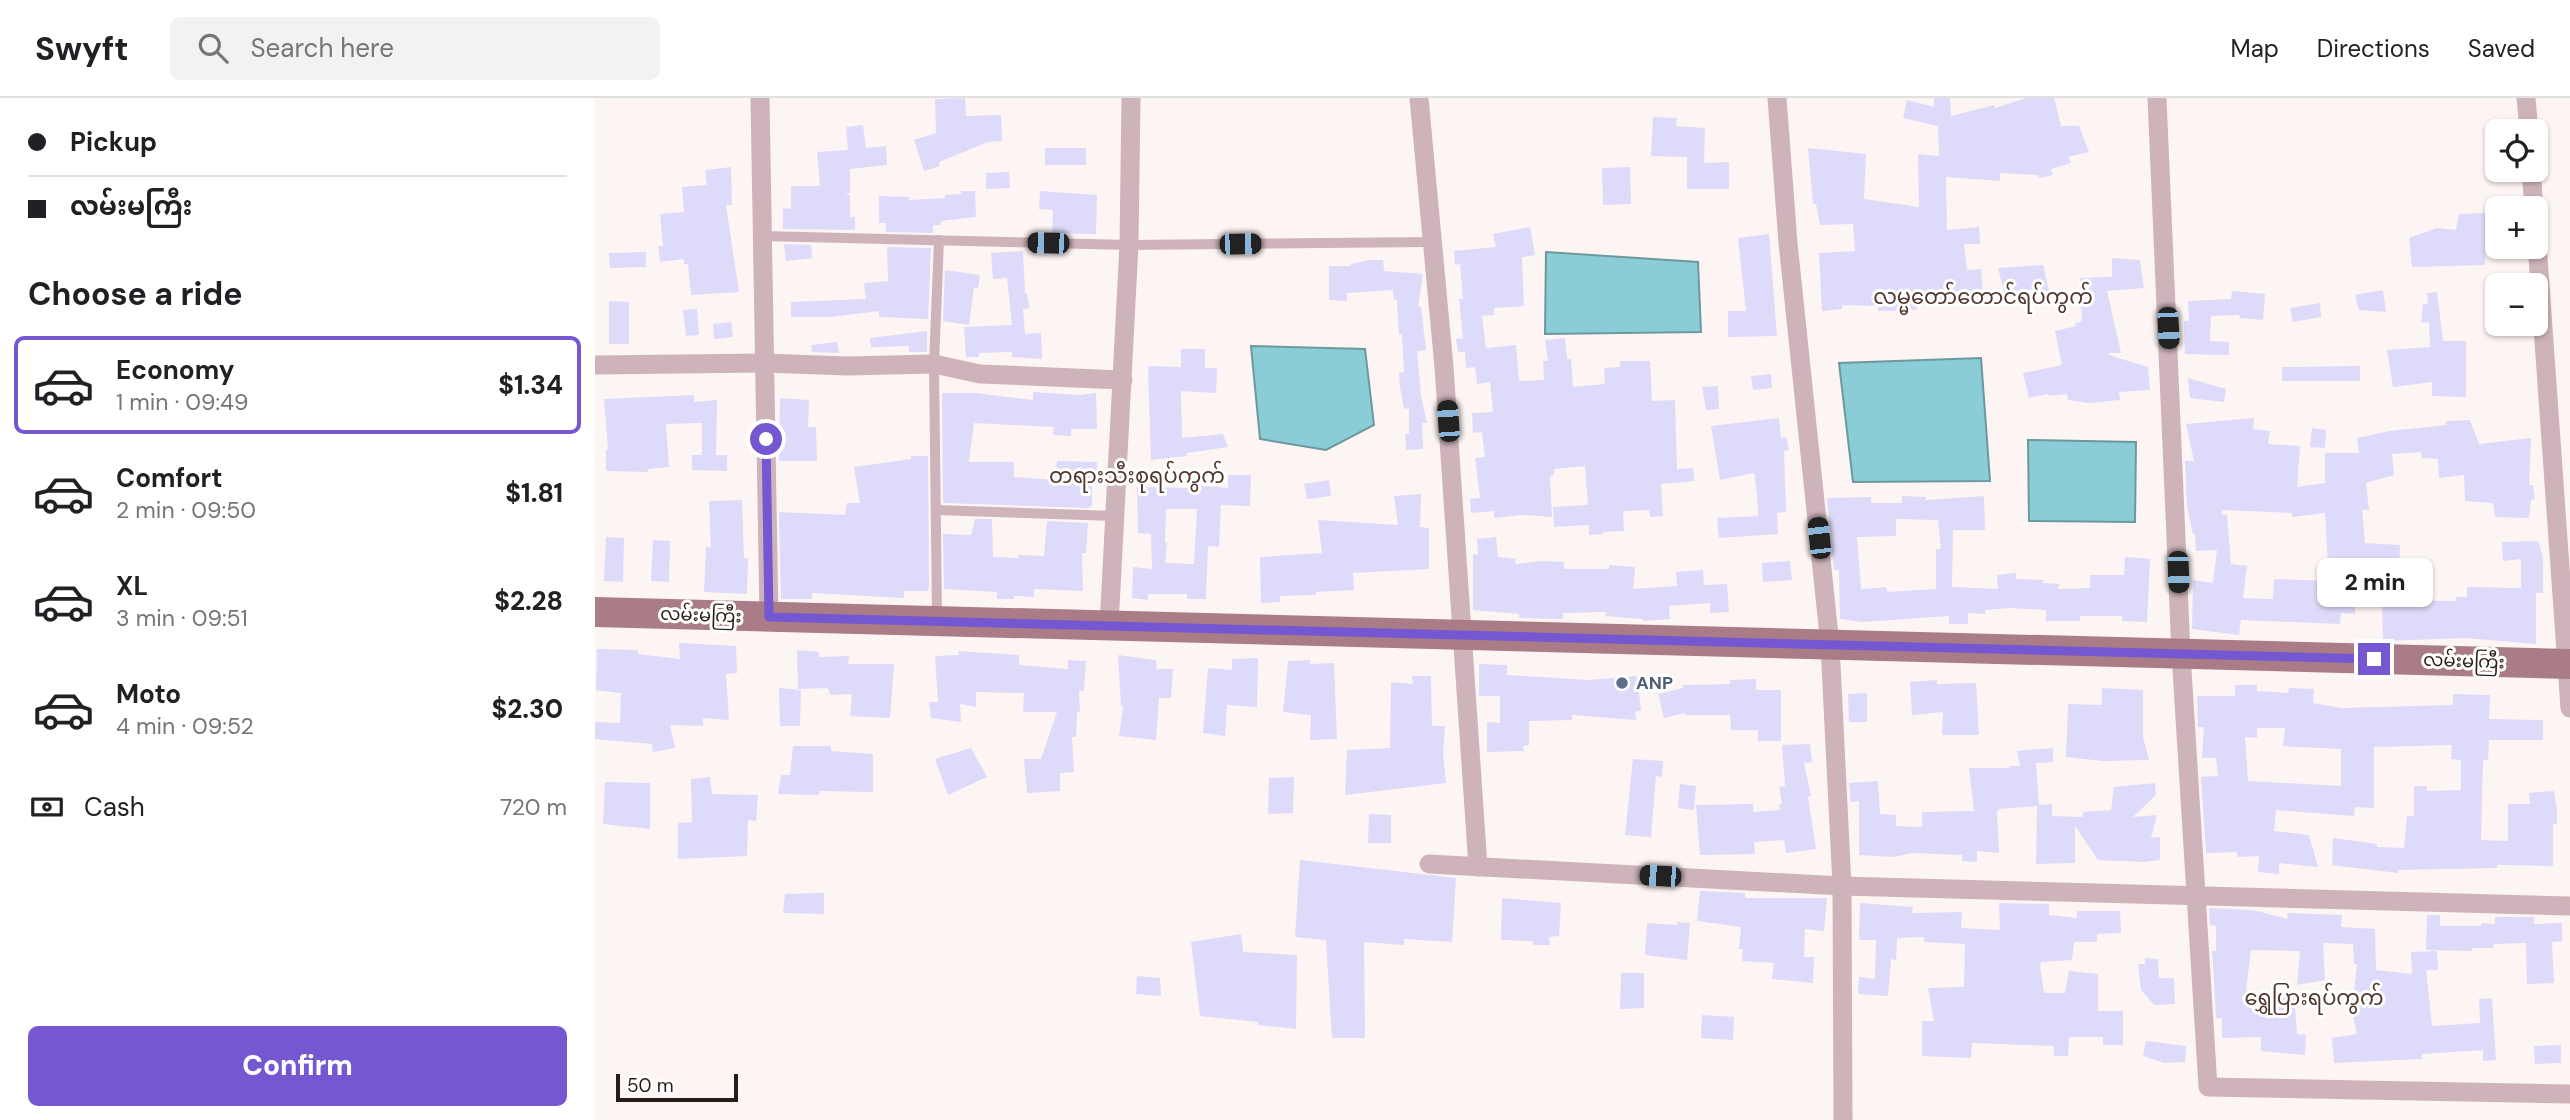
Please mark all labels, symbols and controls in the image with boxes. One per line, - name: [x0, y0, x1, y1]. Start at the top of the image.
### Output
- search box: [170, 17, 660, 80]
- text: Swyft: [35, 27, 128, 70]
- icon: search: [194, 29, 232, 67]
- text: Search here: [250, 31, 394, 65]
- text: Map: [2231, 33, 2279, 64]
- text: Directions: [2317, 33, 2430, 64]
- text: Saved: [2468, 33, 2535, 64]
- map controls: [2485, 119, 2548, 336]
- button: locate: [2485, 119, 2548, 182]
- text: Pickup: [70, 125, 157, 159]
- text: လမ်းမကြီး: [70, 189, 193, 223]
- button: +: [2485, 196, 2548, 259]
- car: [1027, 232, 1070, 254]
- car: [1219, 233, 1262, 255]
- text: Choose a ride: [28, 273, 243, 315]
- button: −: [2485, 273, 2548, 336]
- district label: လမ္မတော်တောင်ရပ်ကွက်: [1873, 281, 2093, 315]
- car: [2157, 306, 2180, 350]
- text: Economy: [116, 353, 234, 387]
- icon: car: [32, 354, 95, 417]
- text: $1.34: [498, 368, 563, 402]
- text: 1 min · 09:49: [116, 387, 249, 417]
- car: [1437, 399, 1460, 443]
- route start: [750, 423, 782, 455]
- district label: တရားသီးစုရပ်ကွက်: [1049, 460, 1225, 493]
- text: Comfort: [116, 461, 222, 495]
- icon: car: [32, 462, 95, 525]
- text: $1.81: [505, 476, 563, 510]
- text: 2 min · 09:50: [116, 495, 256, 525]
- car: [1807, 516, 1832, 560]
- car: [2167, 551, 2190, 593]
- callout: 2 min: [2316, 558, 2432, 606]
- text: 2 min: [2344, 567, 2406, 597]
- text: XL: [116, 569, 148, 603]
- icon: car: [32, 570, 95, 633]
- text: $2.28: [494, 584, 563, 618]
- street label: လမ်းမကြီး: [660, 600, 742, 631]
- text: 3 min · 09:51: [116, 603, 248, 633]
- route end: [2358, 643, 2390, 675]
- street label: လမ်းမကြီး: [2423, 646, 2505, 677]
- place label: ANP: [1636, 671, 1673, 695]
- marker: ANP: [1614, 675, 1630, 691]
- text: Moto: [116, 677, 181, 711]
- icon: car: [32, 678, 95, 741]
- text: $2.30: [491, 692, 563, 726]
- text: 4 min · 09:52: [116, 711, 254, 741]
- icon: cash: [28, 788, 66, 826]
- text: Cash: [84, 790, 145, 824]
- text: 720 m: [500, 792, 567, 822]
- car: [1639, 864, 1682, 888]
- district label: ရွှေပြားရပ်ကွက်: [2244, 982, 2384, 1015]
- button: Confirm: [28, 1026, 567, 1106]
- scale bar: [616, 1071, 739, 1103]
- text: 50 m: [627, 1073, 674, 1098]

